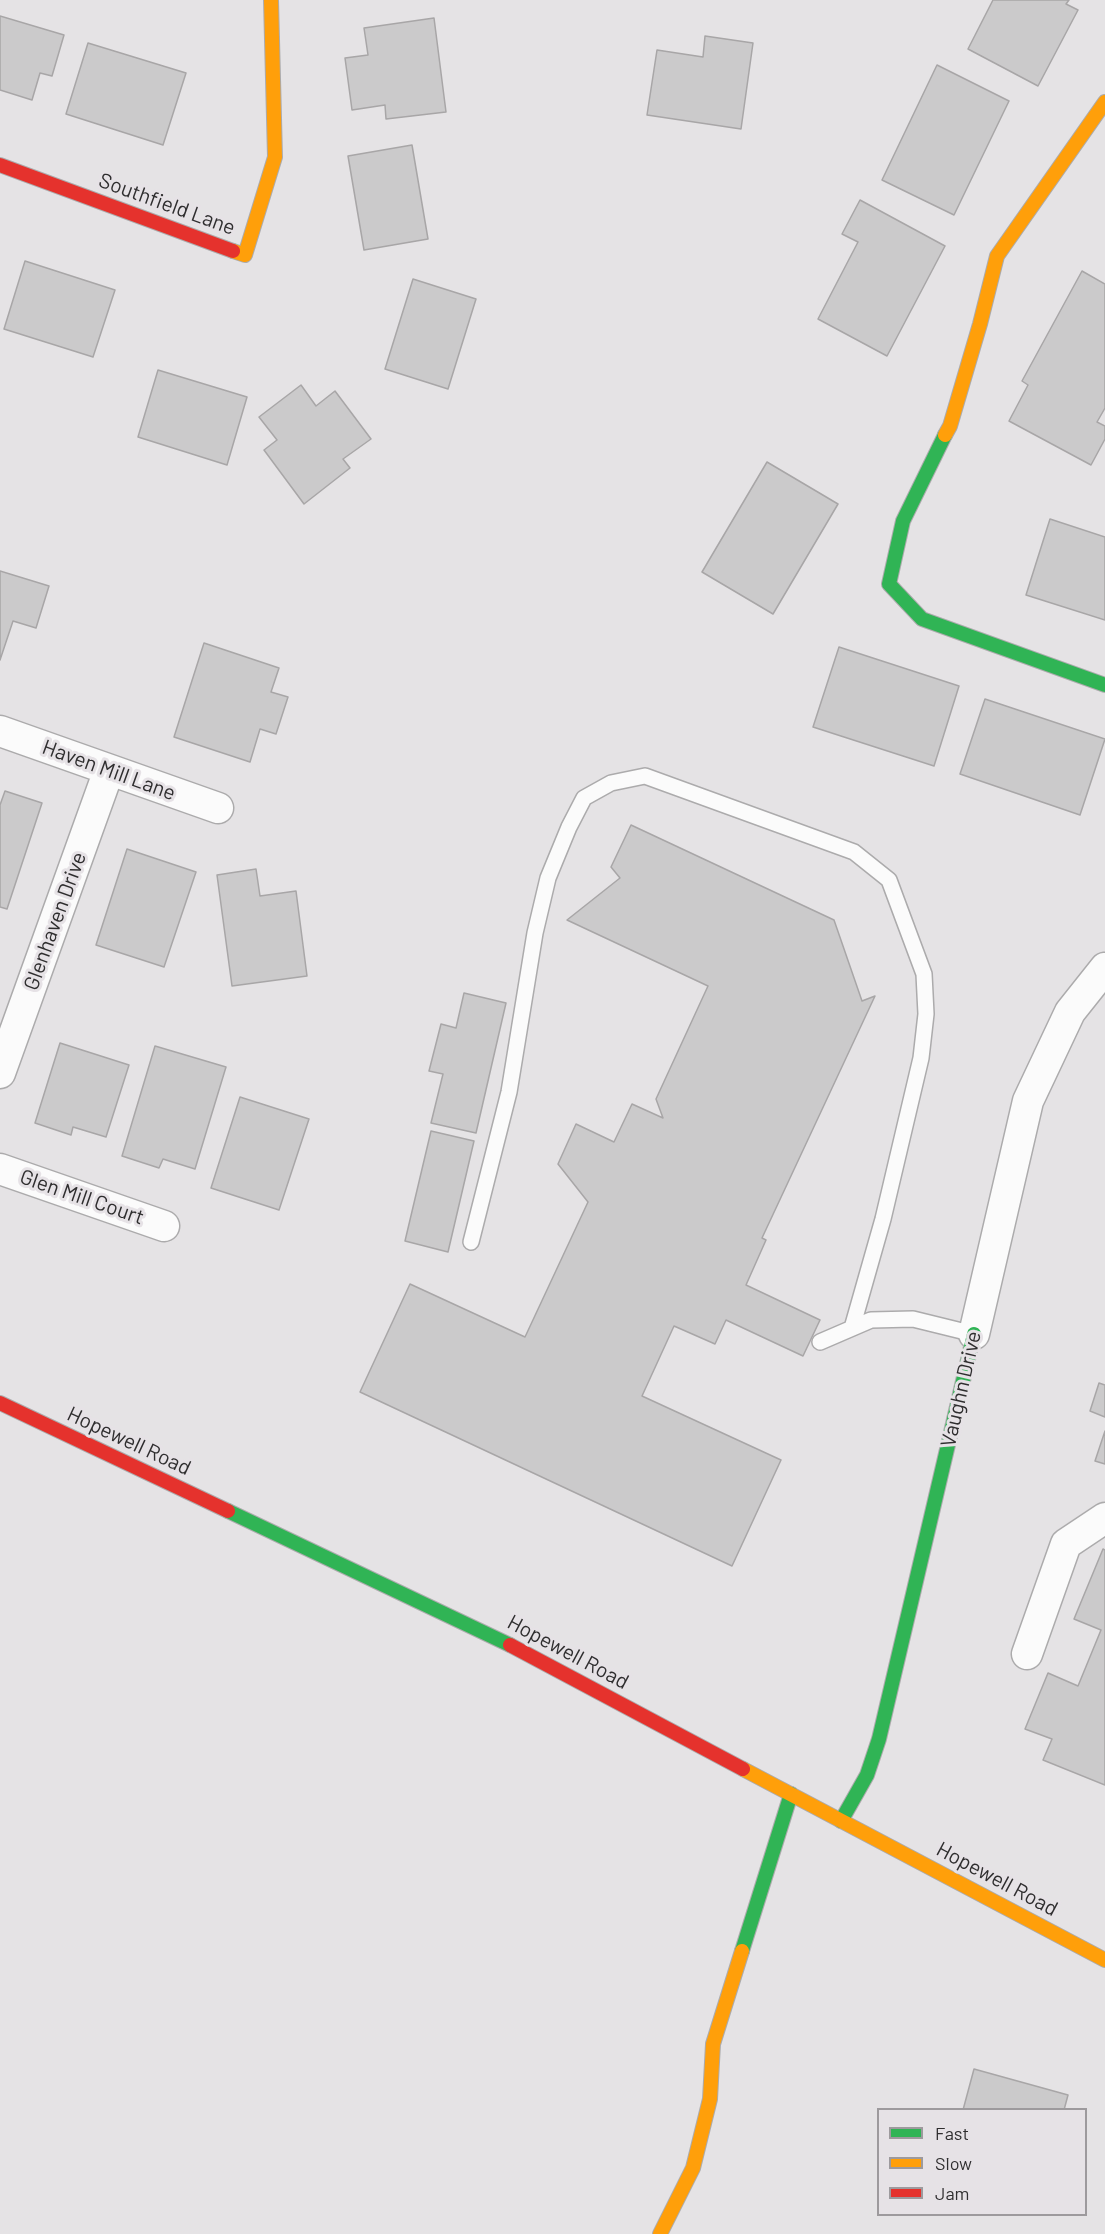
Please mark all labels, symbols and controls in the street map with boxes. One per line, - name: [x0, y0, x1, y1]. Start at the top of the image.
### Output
- street label: Southfield Lane: [95, 168, 239, 240]
- street label: Haven Mill Lane: [39, 734, 179, 806]
- street label: Glenhaven Drive: [18, 848, 92, 994]
- street label: Glen Mill Court: [17, 1164, 147, 1230]
- street label: Vaughn Drive: [935, 1329, 987, 1449]
- street label: Hopewell Road: [63, 1401, 195, 1481]
- street label: Hopewell Road: [503, 1609, 633, 1695]
- street label: Hopewell Road: [932, 1836, 1062, 1922]
- legend: [877, 2108, 1087, 2216]
- text: Fast: [935, 2122, 969, 2144]
- text: Slow: [935, 2152, 972, 2174]
- text: Jam: [935, 2182, 969, 2204]

